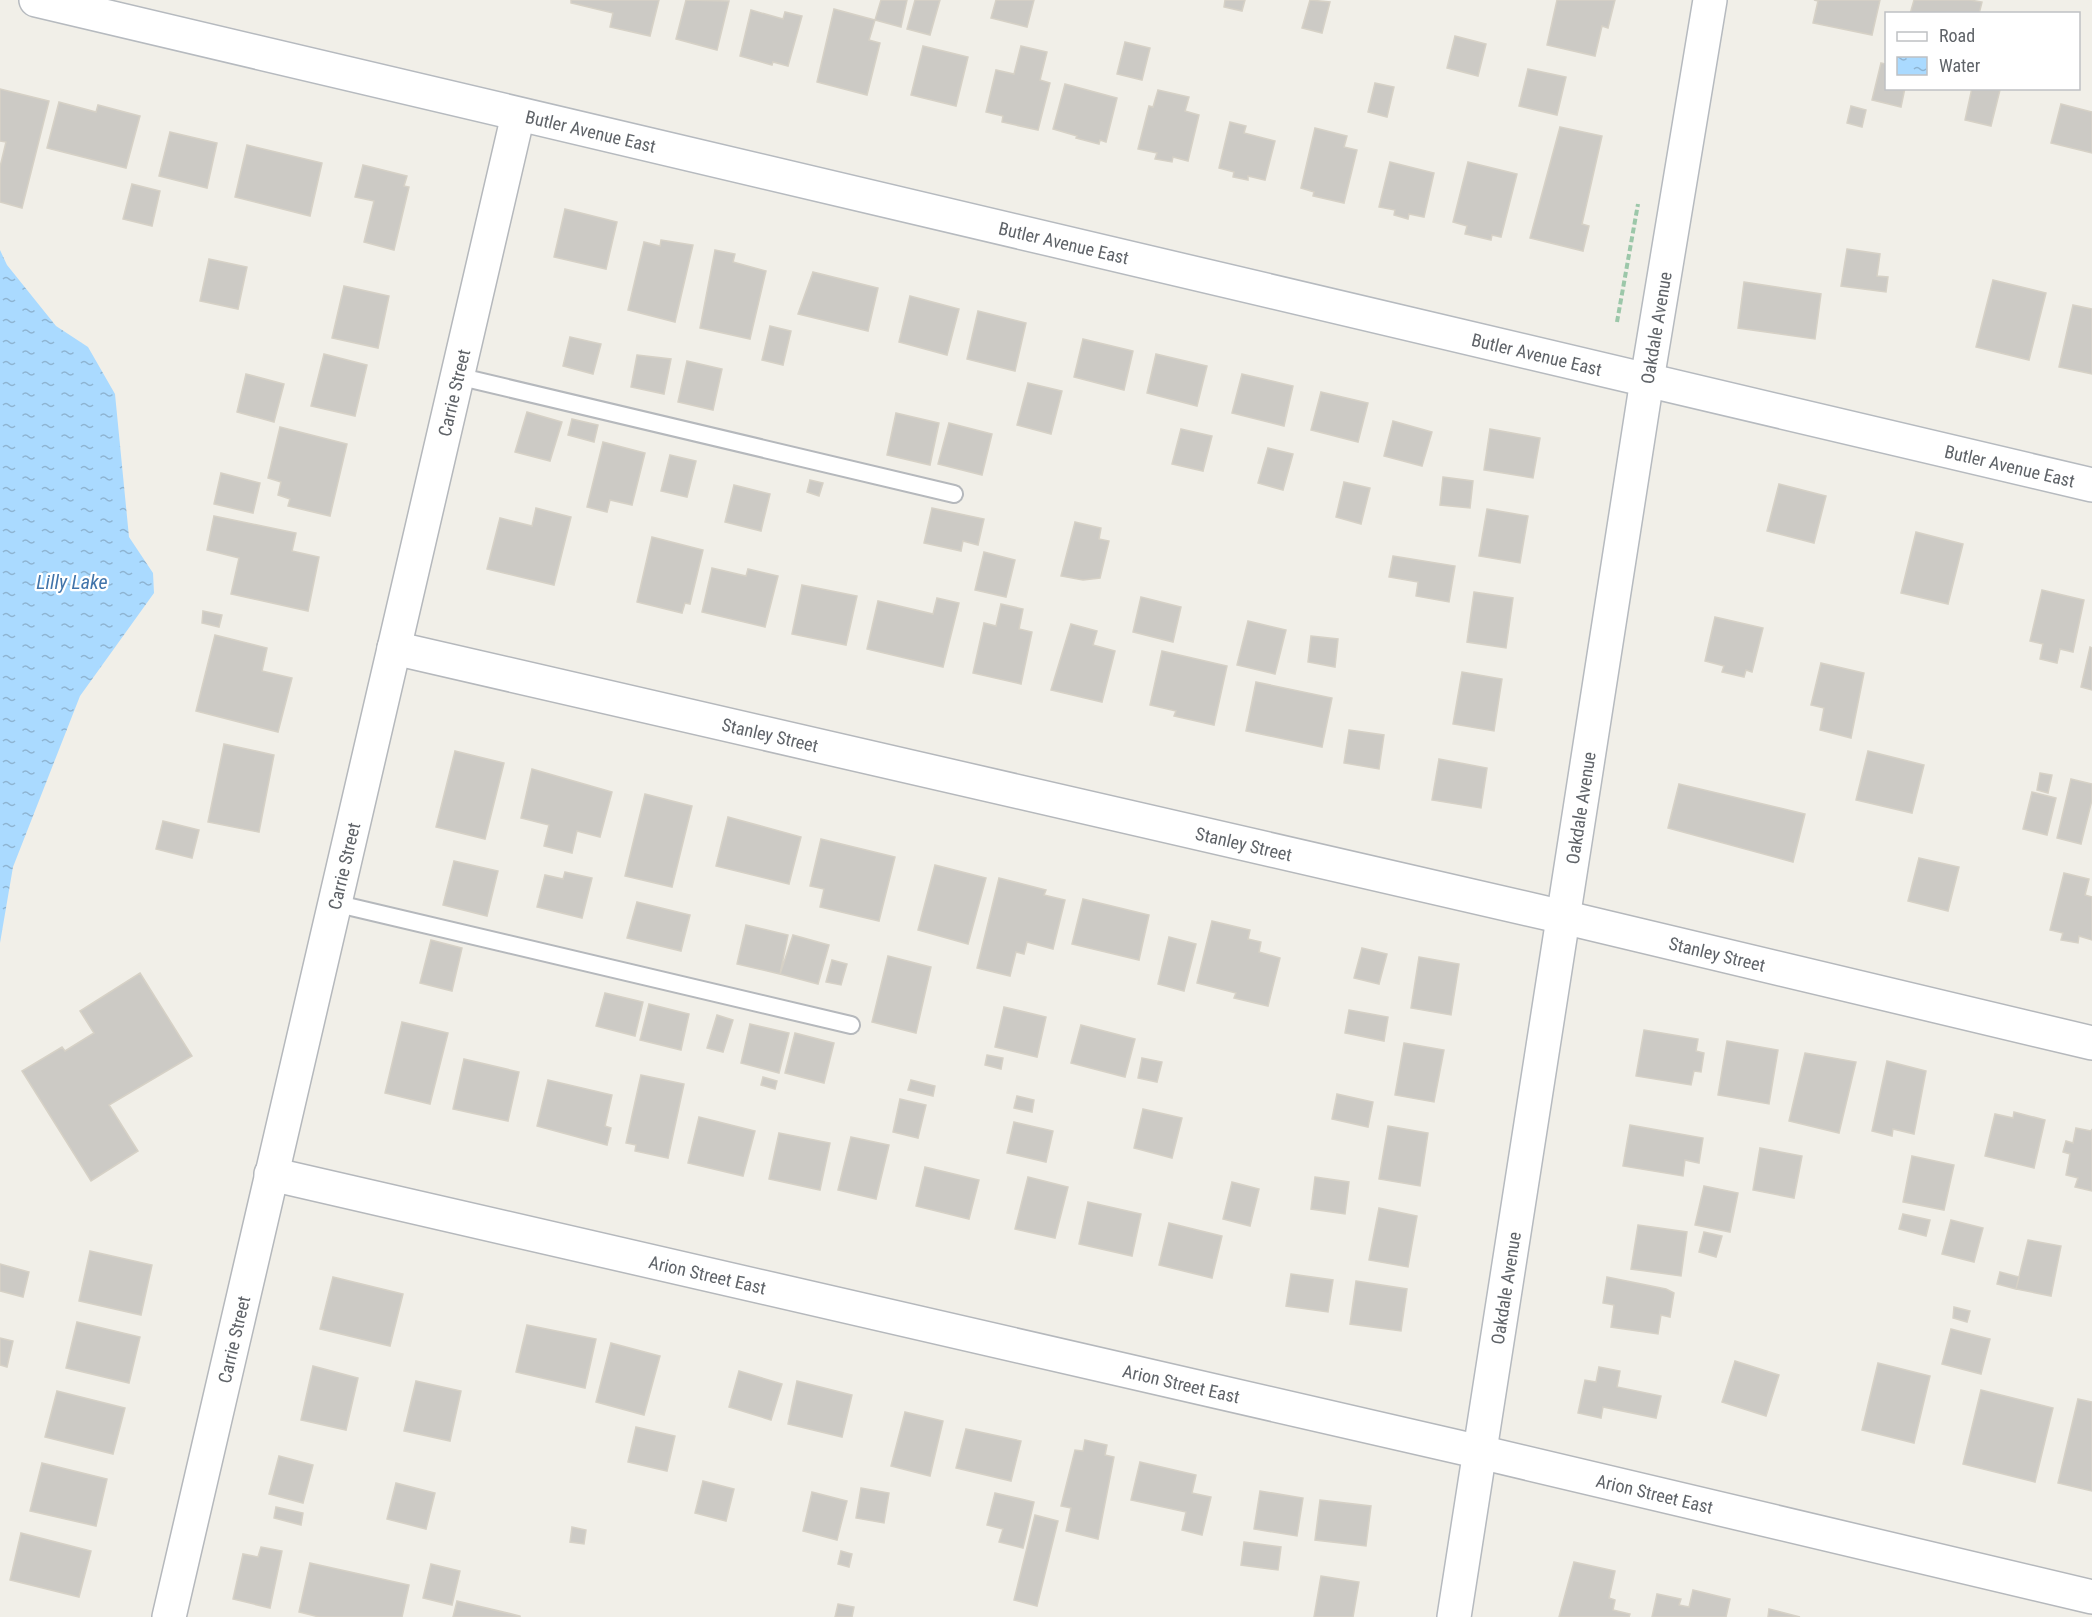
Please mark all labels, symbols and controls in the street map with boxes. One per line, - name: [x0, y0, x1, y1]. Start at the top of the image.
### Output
- legend: [1885, 12, 2080, 90]
- text: Road: [1939, 25, 1975, 46]
- text: Water: [1939, 55, 1981, 76]
- street label: Butler Avenue East: [524, 105, 658, 156]
- street label: Butler Avenue East: [997, 217, 1131, 268]
- street label: Oakdale Avenue: [1636, 270, 1675, 385]
- street label: Butler Avenue East: [1470, 329, 1604, 380]
- street label: Carrie Street: [433, 347, 474, 438]
- street label: Butler Avenue East: [1943, 440, 2077, 491]
- water label: Lilly Lake: [36, 570, 108, 594]
- street label: Stanley Street: [720, 713, 820, 756]
- street label: Oakdale Avenue: [1561, 750, 1599, 865]
- street label: Carrie Street: [323, 820, 364, 912]
- street label: Stanley Street: [1194, 822, 1294, 865]
- street label: Stanley Street: [1667, 932, 1767, 975]
- street label: Oakdale Avenue: [1486, 1230, 1524, 1346]
- street label: Arion Street East: [647, 1251, 768, 1298]
- street label: Carrie Street: [213, 1294, 254, 1385]
- street label: Arion Street East: [1121, 1360, 1242, 1407]
- street label: Arion Street East: [1594, 1469, 1715, 1517]

